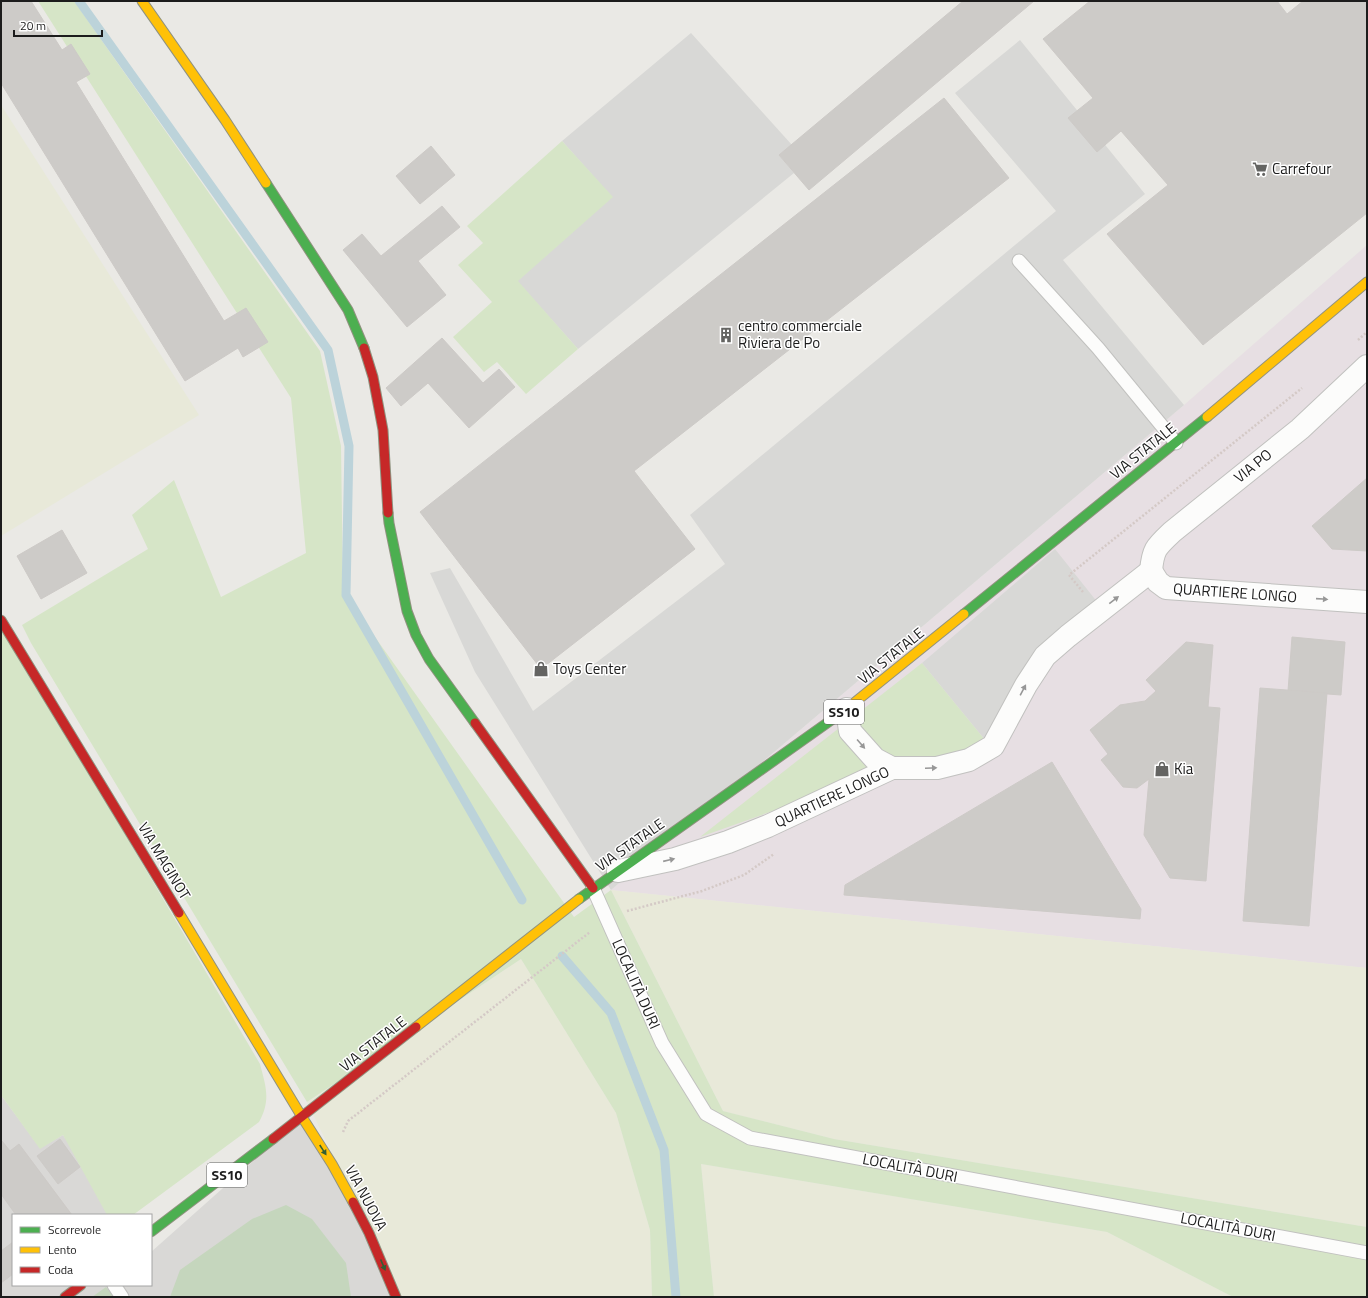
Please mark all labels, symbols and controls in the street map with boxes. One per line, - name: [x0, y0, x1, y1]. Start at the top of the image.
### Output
- scale bar: [14, 12, 102, 38]
- text: 20 m: [20, 16, 46, 35]
- place label: Carrefour: [1272, 157, 1331, 180]
- supermarket icon: Carrefour: [1251, 160, 1269, 178]
- place label: centro commerciale Riviera de Po: [738, 314, 862, 354]
- building icon: centro commerciale Riviera de Po: [717, 326, 735, 344]
- street label: VIA STATALE: [1104, 417, 1181, 485]
- street label: VIA PO: [1229, 443, 1277, 488]
- street label: QUARTIERE LONGO: [1172, 577, 1298, 608]
- one-way arrow: [1109, 596, 1119, 604]
- one-way arrow: [1316, 596, 1328, 603]
- street label: VIA STATALE: [852, 622, 929, 690]
- place label: Toys Center: [553, 657, 626, 680]
- shop icon: Toys Center: [532, 660, 550, 678]
- one-way arrow: [1019, 684, 1026, 696]
- road number: SS10: [824, 700, 864, 724]
- one-way arrow: [857, 738, 866, 749]
- place label: Kia: [1174, 757, 1194, 780]
- street label: QUARTIERE LONGO: [771, 760, 893, 833]
- shop icon: Kia: [1153, 760, 1171, 778]
- one-way arrow: [925, 765, 937, 772]
- street label: VIA STATALE: [590, 812, 669, 877]
- street label: VIA MAGINOT: [132, 818, 197, 904]
- one-way arrow: [663, 857, 676, 863]
- street label: LOCALITÀ DURI: [606, 935, 667, 1033]
- street label: VIA STATALE: [334, 1010, 411, 1077]
- one-way arrow: [319, 1145, 327, 1155]
- street label: LOCALITÀ DURI: [861, 1147, 960, 1188]
- street label: VIA NUOVA: [340, 1161, 393, 1235]
- road number: SS10: [207, 1163, 247, 1187]
- street label: LOCALITÀ DURI: [1179, 1206, 1278, 1247]
- legend: [12, 1214, 152, 1286]
- text: Scorrevole: [48, 1220, 101, 1239]
- text: Lento: [48, 1240, 77, 1259]
- text: Coda: [48, 1260, 73, 1279]
- one-way arrow: [380, 1260, 386, 1271]

